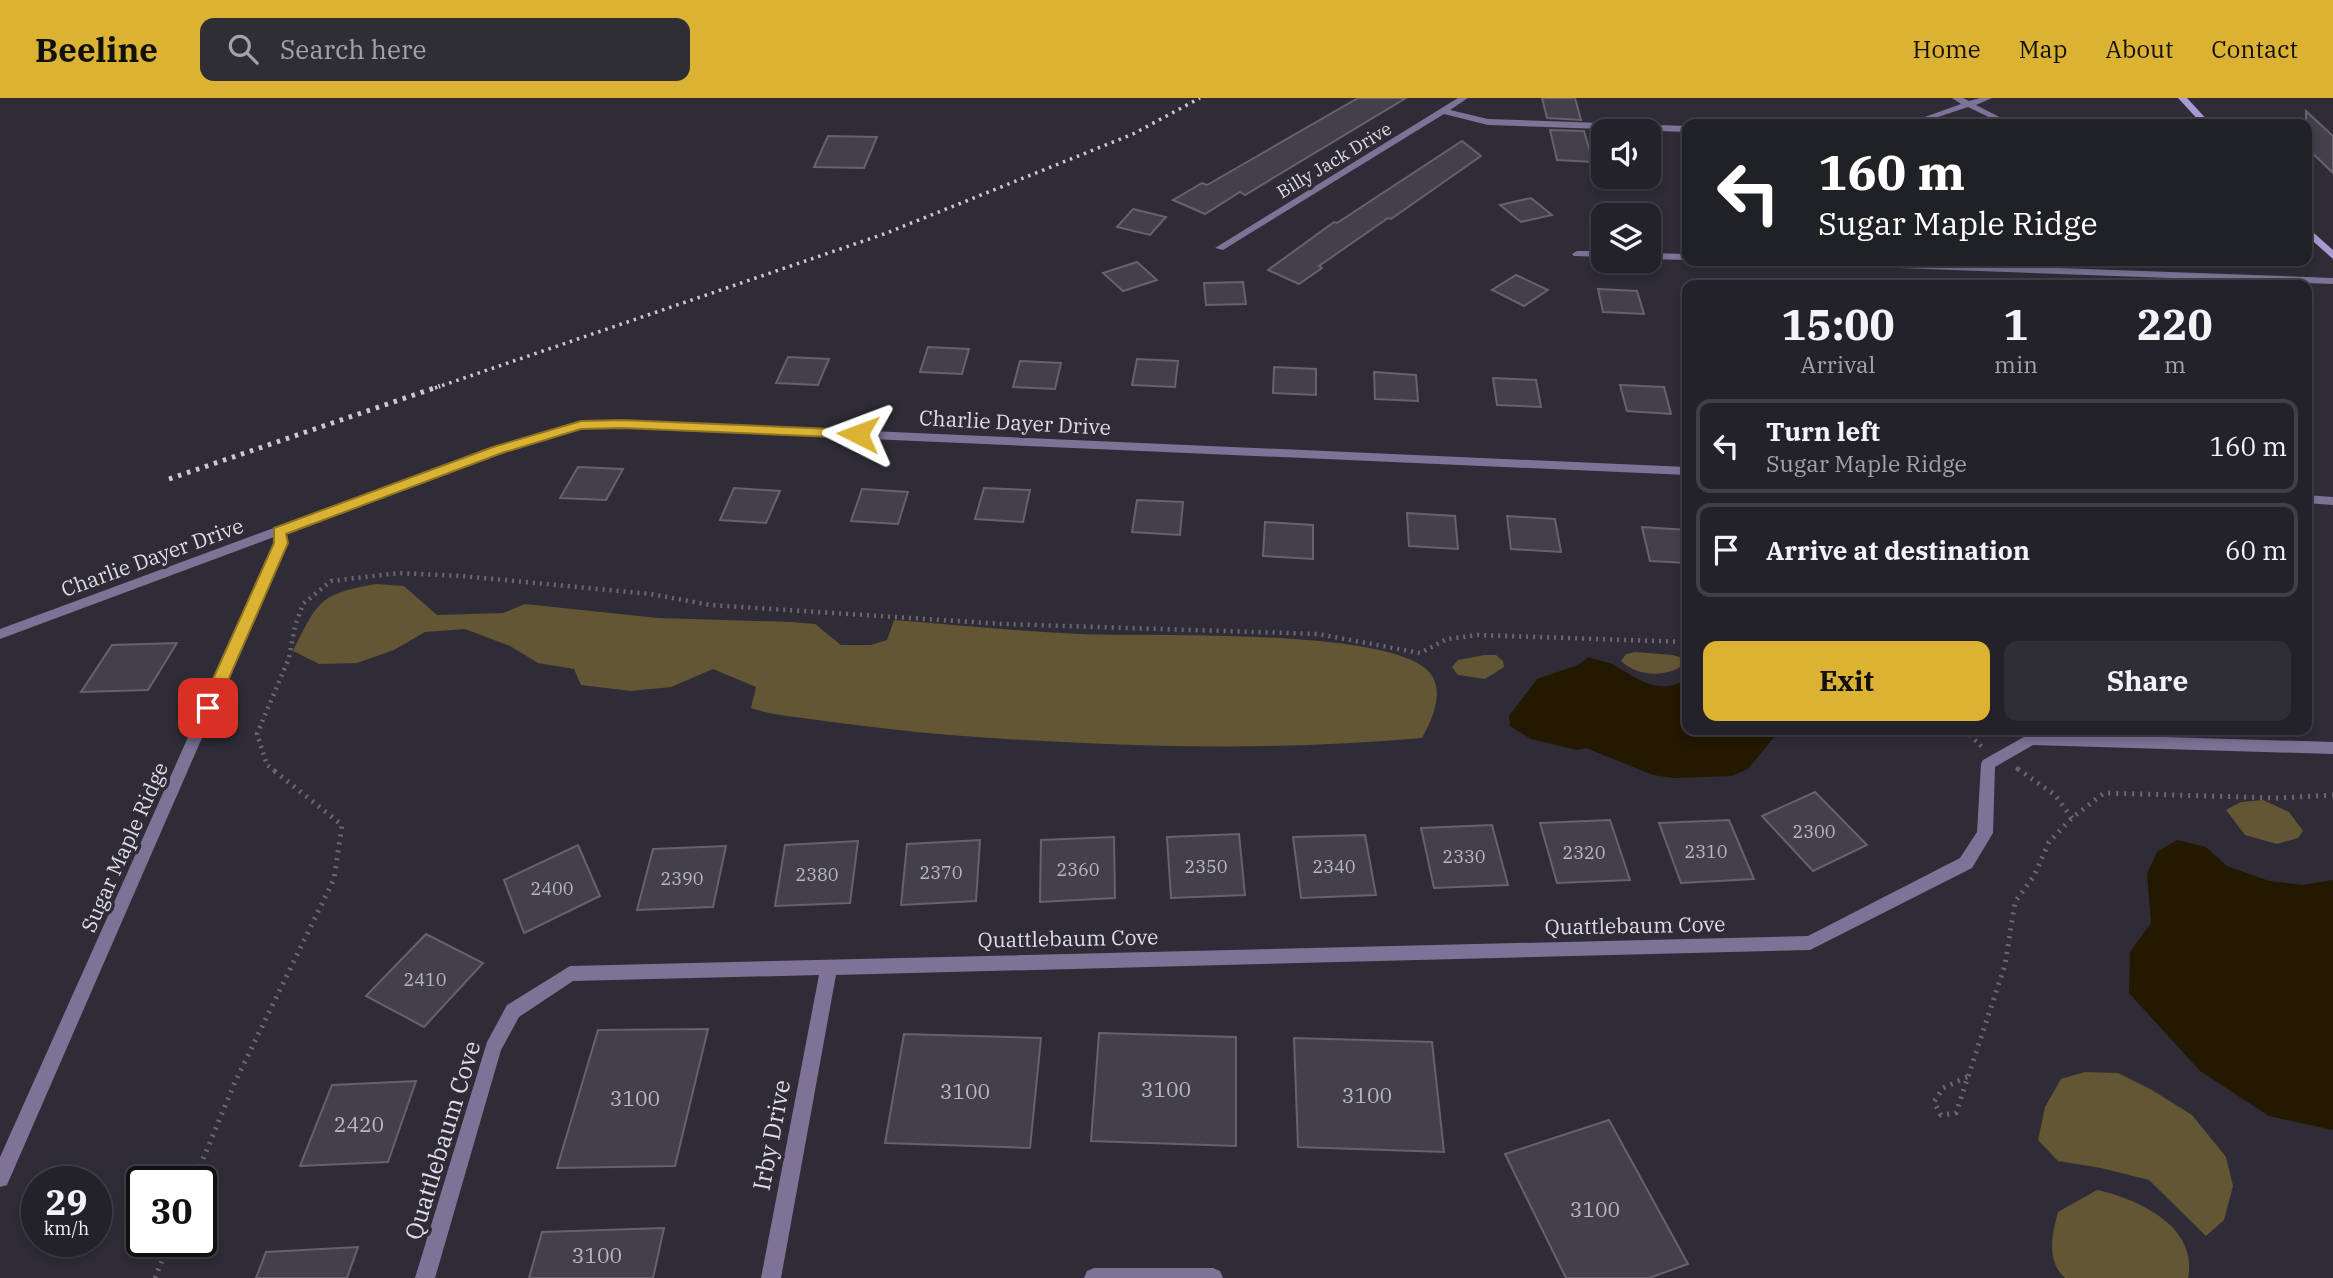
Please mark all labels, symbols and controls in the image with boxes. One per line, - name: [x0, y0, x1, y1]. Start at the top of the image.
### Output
- search box: [200, 18, 690, 81]
- text: Beeline: [35, 28, 158, 71]
- icon: search: [224, 30, 262, 68]
- text: Search here: [280, 32, 426, 66]
- text: Home: [1913, 33, 1981, 65]
- text: Map: [2019, 33, 2067, 65]
- text: About: [2105, 33, 2173, 65]
- text: Contact: [2211, 33, 2298, 65]
- street label: Billy Jack Drive: [1272, 117, 1396, 203]
- map controls: [1591, 119, 1661, 273]
- button: sound: [1591, 119, 1661, 189]
- text: 160 m: [1818, 140, 1965, 203]
- icon: left: [1703, 147, 1794, 238]
- text: Sugar Maple Ridge: [1818, 202, 2098, 244]
- button: layers: [1591, 203, 1661, 273]
- text: 15:00: [1781, 297, 1895, 352]
- text: 1: [2003, 297, 2029, 352]
- text: 220: [2137, 297, 2213, 352]
- text: Arrival: [1801, 349, 1875, 379]
- text: min: [1994, 349, 2038, 379]
- text: m: [2164, 349, 2186, 379]
- position arrow: [821, 397, 895, 471]
- street label: Charlie Dayer Drive: [918, 403, 1112, 441]
- text: Turn left: [1766, 414, 1880, 448]
- icon: left: [1707, 427, 1745, 465]
- text: 160 m: [2209, 429, 2287, 463]
- text: Sugar Maple Ridge: [1766, 448, 1967, 478]
- street label: Charlie Dayer Drive: [57, 511, 247, 603]
- icon: arrive: [1707, 531, 1745, 569]
- text: Arrive at destination: [1766, 533, 2030, 567]
- text: 60 m: [2225, 533, 2287, 567]
- button: Exit: [1703, 641, 1990, 721]
- button: Share: [2004, 641, 2291, 721]
- pin: [178, 678, 238, 738]
- icon: arrive: [189, 689, 227, 727]
- street label: Sugar Maple Ridge: [74, 757, 174, 937]
- house number: 2300: [1792, 820, 1836, 843]
- house number: 2310: [1684, 840, 1728, 863]
- house number: 2320: [1562, 841, 1606, 864]
- house number: 2330: [1442, 845, 1486, 868]
- house number: 2350: [1184, 855, 1228, 878]
- house number: 2340: [1312, 855, 1356, 878]
- house number: 2360: [1056, 858, 1100, 881]
- house number: 2370: [919, 861, 963, 884]
- house number: 2380: [795, 863, 839, 886]
- house number: 2390: [660, 867, 704, 890]
- house number: 2400: [530, 877, 574, 900]
- street label: Quattlebaum Cove: [1544, 909, 1726, 941]
- street label: Quattlebaum Cove: [977, 922, 1159, 954]
- house number: 2410: [403, 968, 447, 991]
- street label: Quattlebaum Cove: [396, 1037, 488, 1243]
- house number: 3100: [1141, 1075, 1191, 1103]
- street label: Irby Drive: [745, 1077, 797, 1193]
- house number: 3100: [940, 1077, 990, 1105]
- house number: 3100: [1342, 1081, 1392, 1109]
- house number: 3100: [610, 1084, 660, 1112]
- house number: 2420: [334, 1110, 384, 1138]
- speed limit sign: 30: [126, 1166, 217, 1257]
- text: 29: [45, 1179, 88, 1225]
- house number: 3100: [1570, 1195, 1620, 1223]
- text: km/h: [44, 1217, 89, 1240]
- house number: 3100: [572, 1241, 622, 1269]

